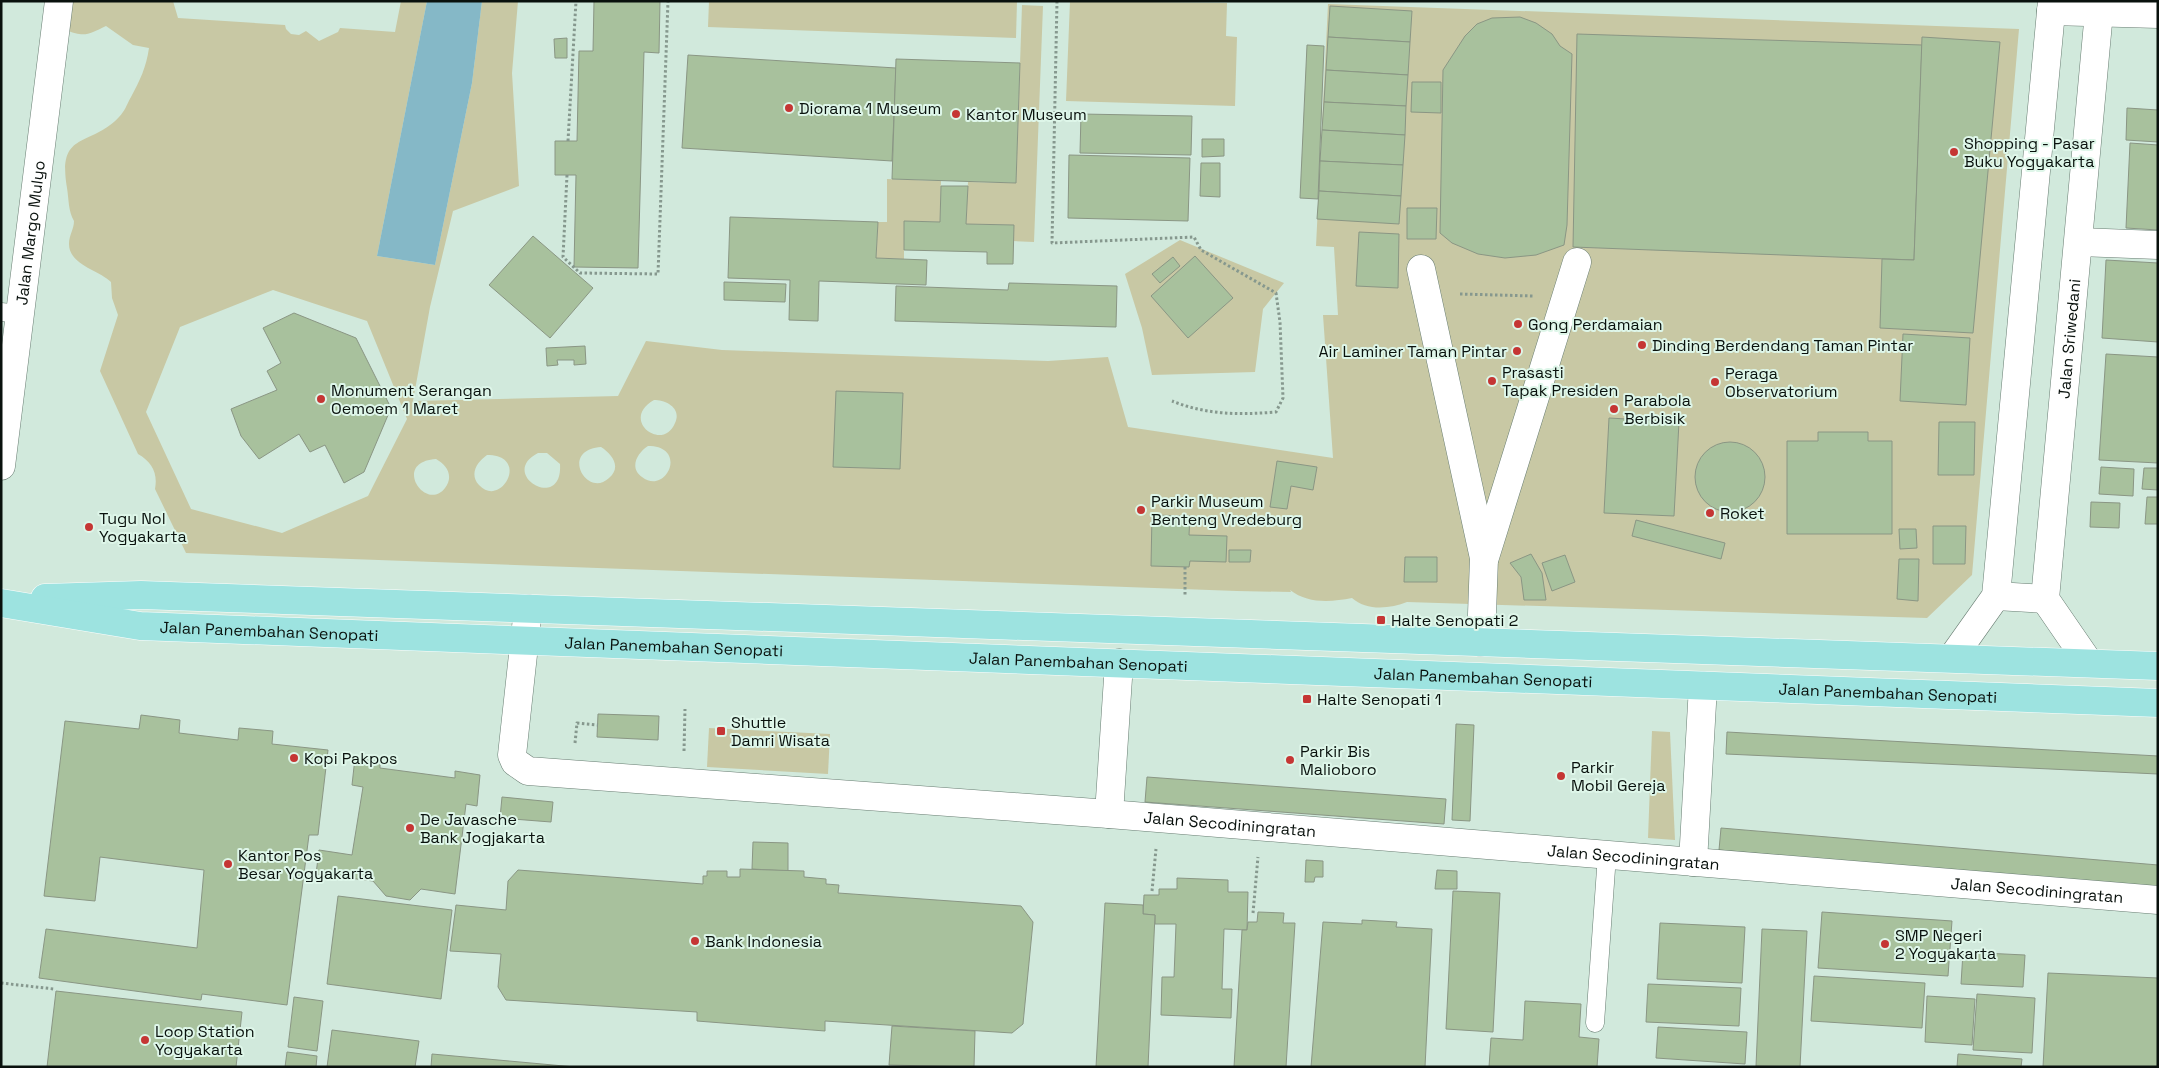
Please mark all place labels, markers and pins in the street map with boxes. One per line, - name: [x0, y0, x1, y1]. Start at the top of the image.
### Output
- place label: Diorama 1 Museum: [799, 98, 941, 119]
- marker: Diorama 1 Museum: [783, 102, 795, 114]
- place label: Kantor Museum: [966, 104, 1087, 125]
- marker: Kantor Museum: [950, 108, 962, 120]
- place label: Shopping - Pasar Buku Yogyakarta: [1964, 133, 2095, 172]
- marker: Shopping - Pasar Buku Yogyakarta: [1948, 146, 1960, 158]
- place label: Gong Perdamaian: [1528, 314, 1663, 335]
- marker: Gong Perdamaian: [1512, 318, 1524, 330]
- place label: Dinding Berdendang Taman Pintar: [1652, 335, 1913, 356]
- marker: Dinding Berdendang Taman Pintar: [1636, 339, 1648, 351]
- place label: Air Laminer Taman Pintar: [1318, 341, 1507, 362]
- marker: Air Laminer Taman Pintar: [1511, 345, 1523, 357]
- place label: Prasasti Tapak Presiden: [1502, 362, 1618, 401]
- place label: Peraga Observatorium: [1725, 363, 1837, 402]
- marker: Prasasti Tapak Presiden: [1486, 375, 1498, 387]
- marker: Peraga Observatorium: [1709, 376, 1721, 388]
- place label: Monument Serangan Oemoem 1 Maret: [331, 380, 492, 419]
- place label: Parabola Berbisik: [1624, 390, 1691, 429]
- marker: Monument Serangan Oemoem 1 Maret: [315, 393, 327, 405]
- marker: Parabola Berbisik: [1608, 403, 1620, 415]
- place label: Parkir Museum Benteng Vredeburg: [1151, 491, 1302, 530]
- place label: Roket: [1720, 503, 1765, 524]
- marker: Parkir Museum Benteng Vredeburg: [1135, 504, 1147, 516]
- marker: Roket: [1704, 507, 1716, 519]
- place label: Tugu Nol Yogyakarta: [99, 508, 187, 547]
- marker: Tugu Nol Yogyakarta: [83, 521, 95, 533]
- place label: Halte Senopati 2: [1391, 610, 1518, 631]
- marker: Halte Senopati 2: [1375, 614, 1387, 626]
- place label: Halte Senopati 1: [1317, 689, 1441, 710]
- marker: Halte Senopati 1: [1301, 693, 1313, 705]
- place label: Shuttle Damri Wisata: [731, 712, 830, 751]
- marker: Shuttle Damri Wisata: [715, 725, 727, 737]
- place label: Parkir Bis Malioboro: [1300, 741, 1377, 780]
- place label: Kopi Pakpos: [304, 748, 398, 769]
- marker: Kopi Pakpos: [288, 752, 300, 764]
- marker: Parkir Bis Malioboro: [1284, 754, 1296, 766]
- place label: Parkir Mobil Gereja: [1571, 757, 1665, 796]
- marker: Parkir Mobil Gereja: [1555, 770, 1567, 782]
- place label: De Javasche Bank Jogjakarta: [420, 809, 545, 848]
- marker: De Javasche Bank Jogjakarta: [404, 822, 416, 834]
- place label: Kantor Pos Besar Yogyakarta: [238, 845, 373, 884]
- marker: Kantor Pos Besar Yogyakarta: [222, 858, 234, 870]
- place label: SMP Negeri 2 Yogyakarta: [1895, 925, 1996, 964]
- place label: Bank Indonesia: [705, 931, 822, 952]
- marker: Bank Indonesia: [689, 935, 701, 947]
- marker: SMP Negeri 2 Yogyakarta: [1879, 938, 1891, 950]
- place label: Loop Station Yogyakarta: [155, 1021, 255, 1060]
- marker: Loop Station Yogyakarta: [139, 1034, 151, 1046]

